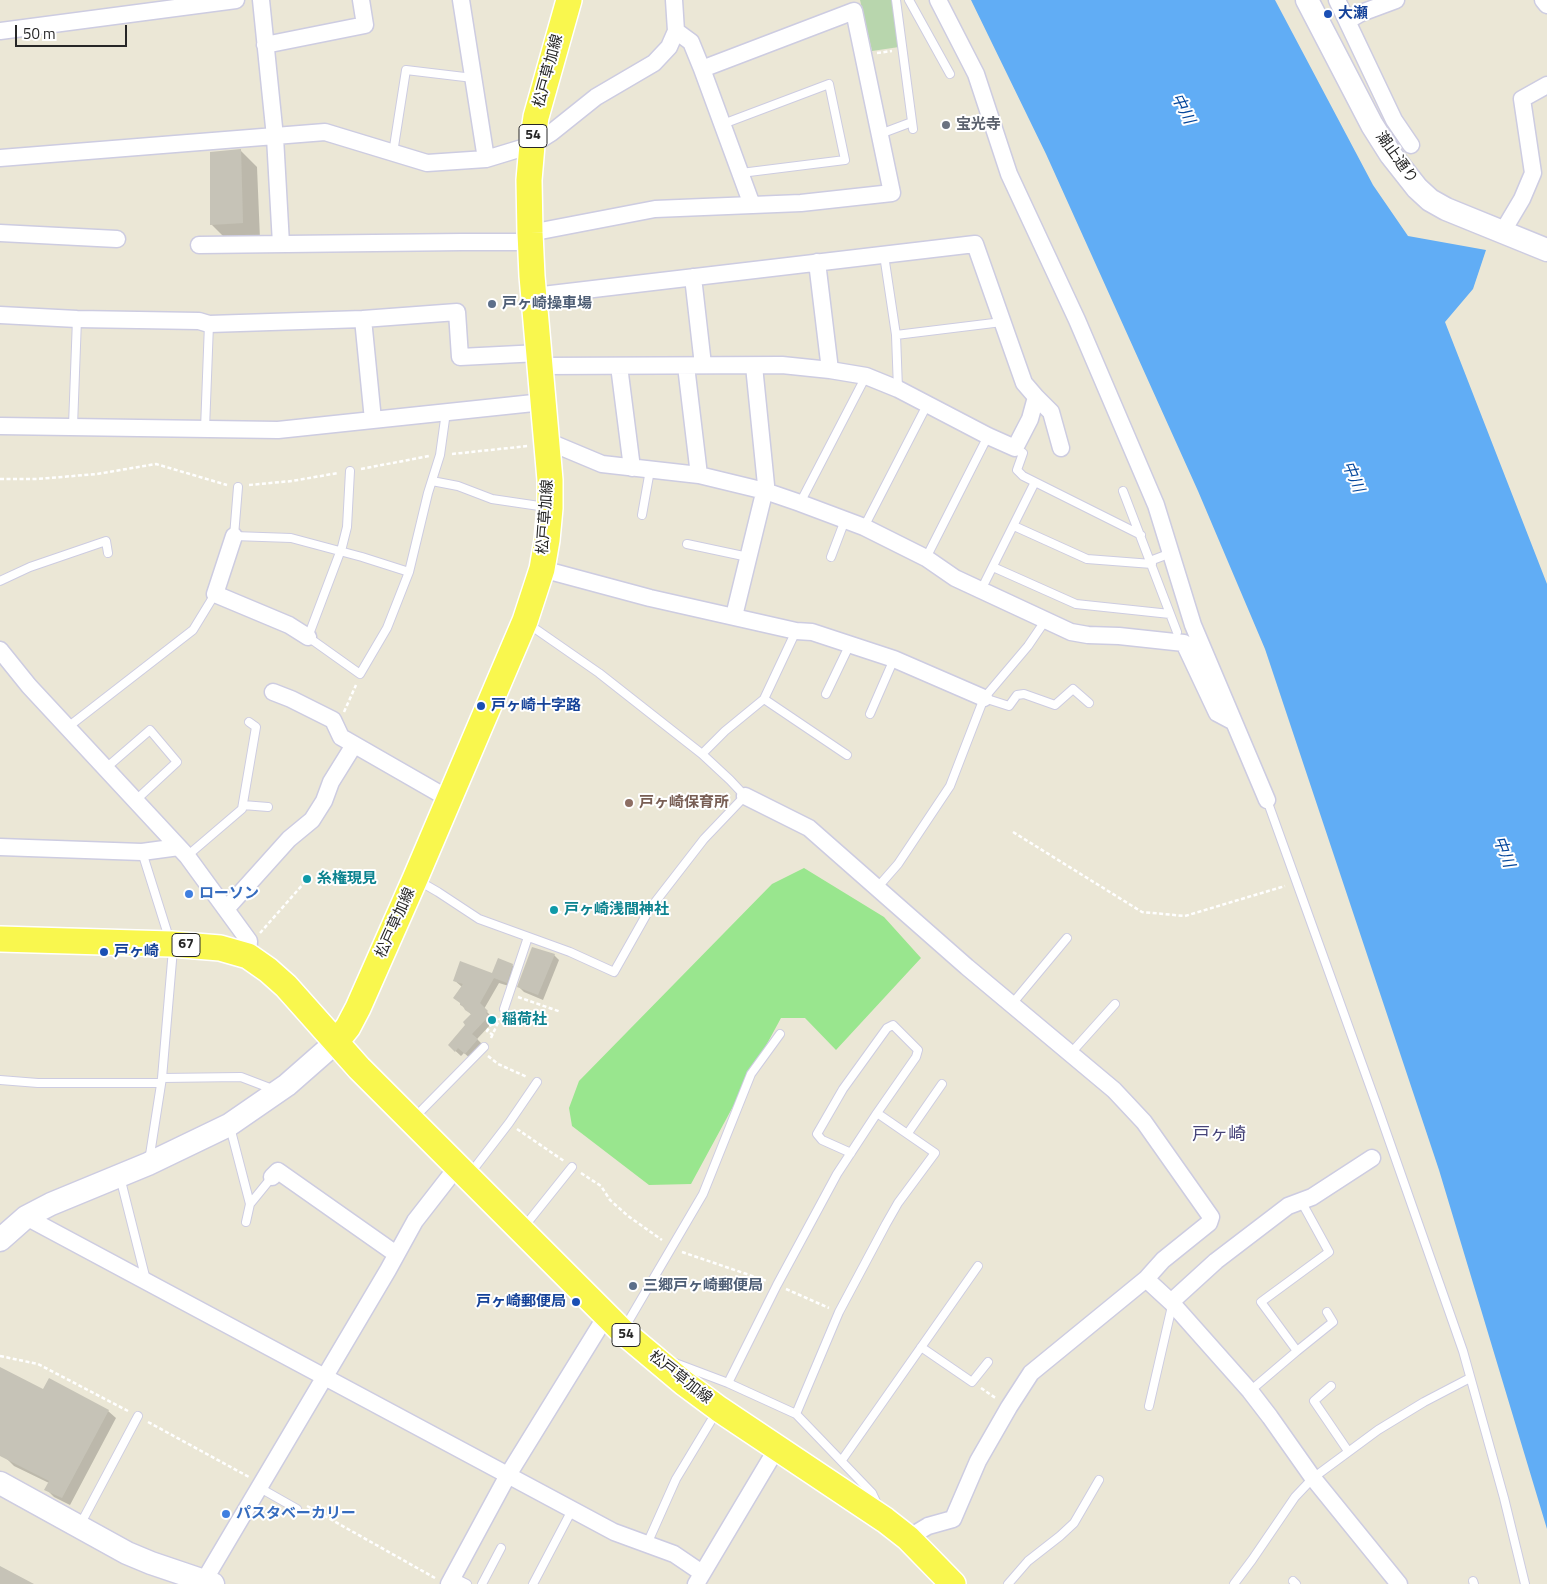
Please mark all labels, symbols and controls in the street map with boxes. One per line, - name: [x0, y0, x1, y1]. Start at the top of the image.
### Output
- place label: 大瀬: [1338, 5, 1368, 23]
- marker: 大瀬: [1322, 8, 1334, 20]
- scale bar: [18, 15, 130, 47]
- text: 50 m: [23, 22, 56, 45]
- street label: 松戸草加線: [531, 32, 567, 110]
- water label: 中川: [1166, 90, 1198, 128]
- place label: 宝光寺: [956, 116, 1001, 134]
- marker: 宝光寺: [940, 119, 952, 131]
- road number: 54: [519, 124, 547, 148]
- street label: 潮止通り: [1371, 128, 1421, 188]
- place label: 戸ヶ崎操車場: [502, 295, 592, 313]
- marker: 戸ヶ崎操車場: [486, 298, 498, 310]
- water label: 中川: [1337, 459, 1367, 495]
- street label: 松戸草加線: [534, 479, 558, 555]
- place label: 戸ヶ崎十字路: [491, 697, 581, 715]
- marker: 戸ヶ崎十字路: [475, 700, 487, 712]
- place label: 戸ヶ崎保育所: [639, 794, 729, 812]
- marker: 戸ヶ崎保育所: [623, 797, 635, 809]
- water label: 中川: [1488, 834, 1518, 870]
- place label: 糸権現見: [317, 870, 377, 888]
- marker: 糸権現見: [301, 873, 313, 885]
- place label: ローソン: [199, 885, 259, 903]
- street label: 松戸草加線: [373, 885, 419, 961]
- marker: ローソン: [183, 888, 195, 900]
- place label: 戸ヶ崎浅間神社: [564, 901, 669, 919]
- marker: 戸ヶ崎浅間神社: [548, 904, 560, 916]
- road number: 67: [172, 934, 200, 956]
- place label: 戸ヶ崎: [114, 943, 159, 961]
- marker: 戸ヶ崎: [98, 946, 110, 958]
- place label: 稲荷社: [502, 1011, 547, 1029]
- marker: 稲荷社: [486, 1014, 498, 1026]
- district label: 戸ヶ崎: [1192, 1125, 1246, 1147]
- place label: 三郷戸ヶ崎郵便局: [643, 1277, 763, 1295]
- marker: 三郷戸ヶ崎郵便局: [627, 1280, 639, 1292]
- place label: 戸ヶ崎郵便局: [476, 1293, 566, 1311]
- marker: 戸ヶ崎郵便局: [570, 1296, 582, 1308]
- road number: 54: [612, 1324, 640, 1346]
- street label: 松戸草加線: [645, 1348, 715, 1408]
- place label: パスタベーカリー: [236, 1505, 356, 1523]
- marker: パスタベーカリー: [220, 1508, 232, 1520]

